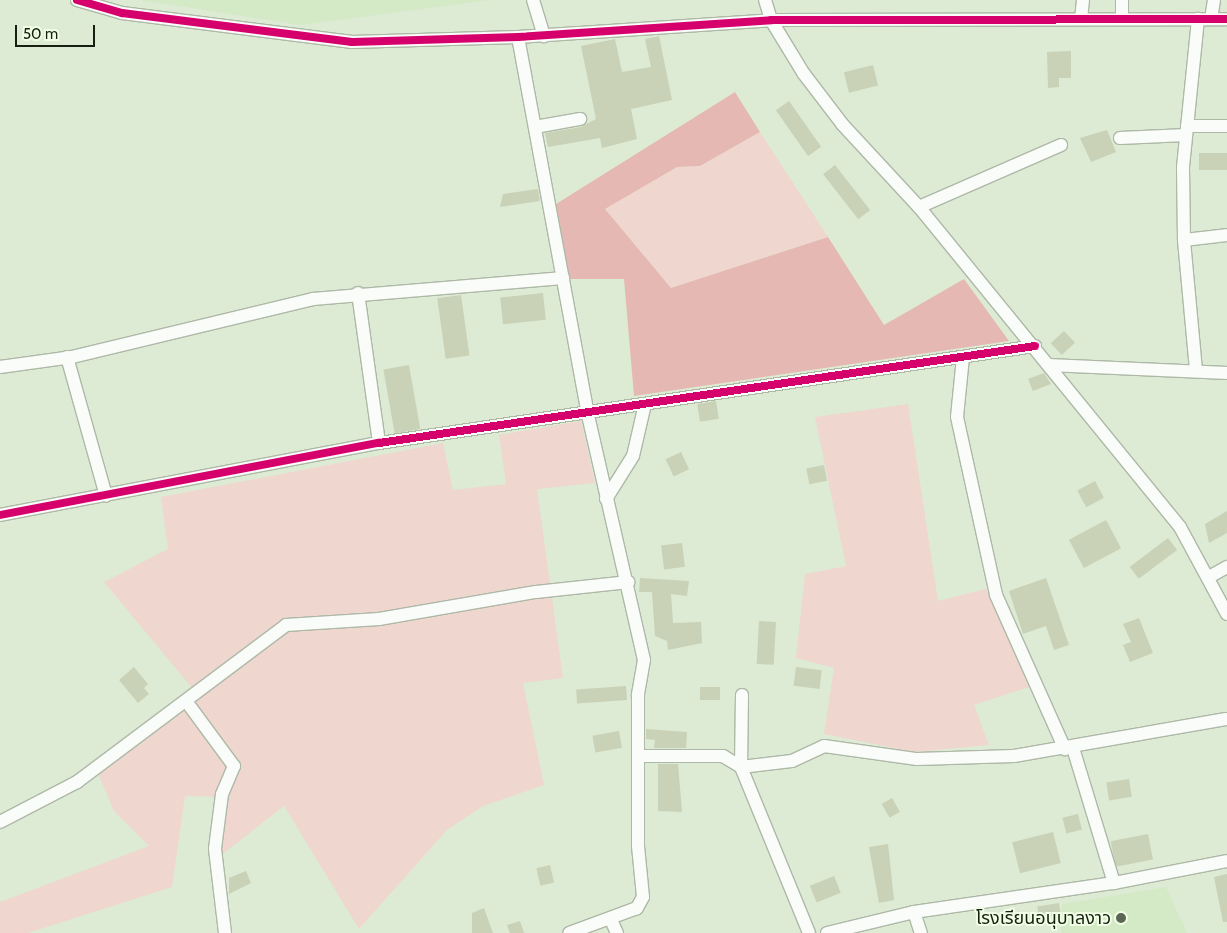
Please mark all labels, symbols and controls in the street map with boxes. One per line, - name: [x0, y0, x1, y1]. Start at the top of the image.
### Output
- scale bar: [18, 15, 98, 47]
- text: 50 m: [23, 25, 58, 43]
- place label: โรงเรียนอนุบาลงาว: [976, 907, 1111, 929]
- marker: โรงเรียนอนุบาลงาว: [1115, 912, 1127, 924]

